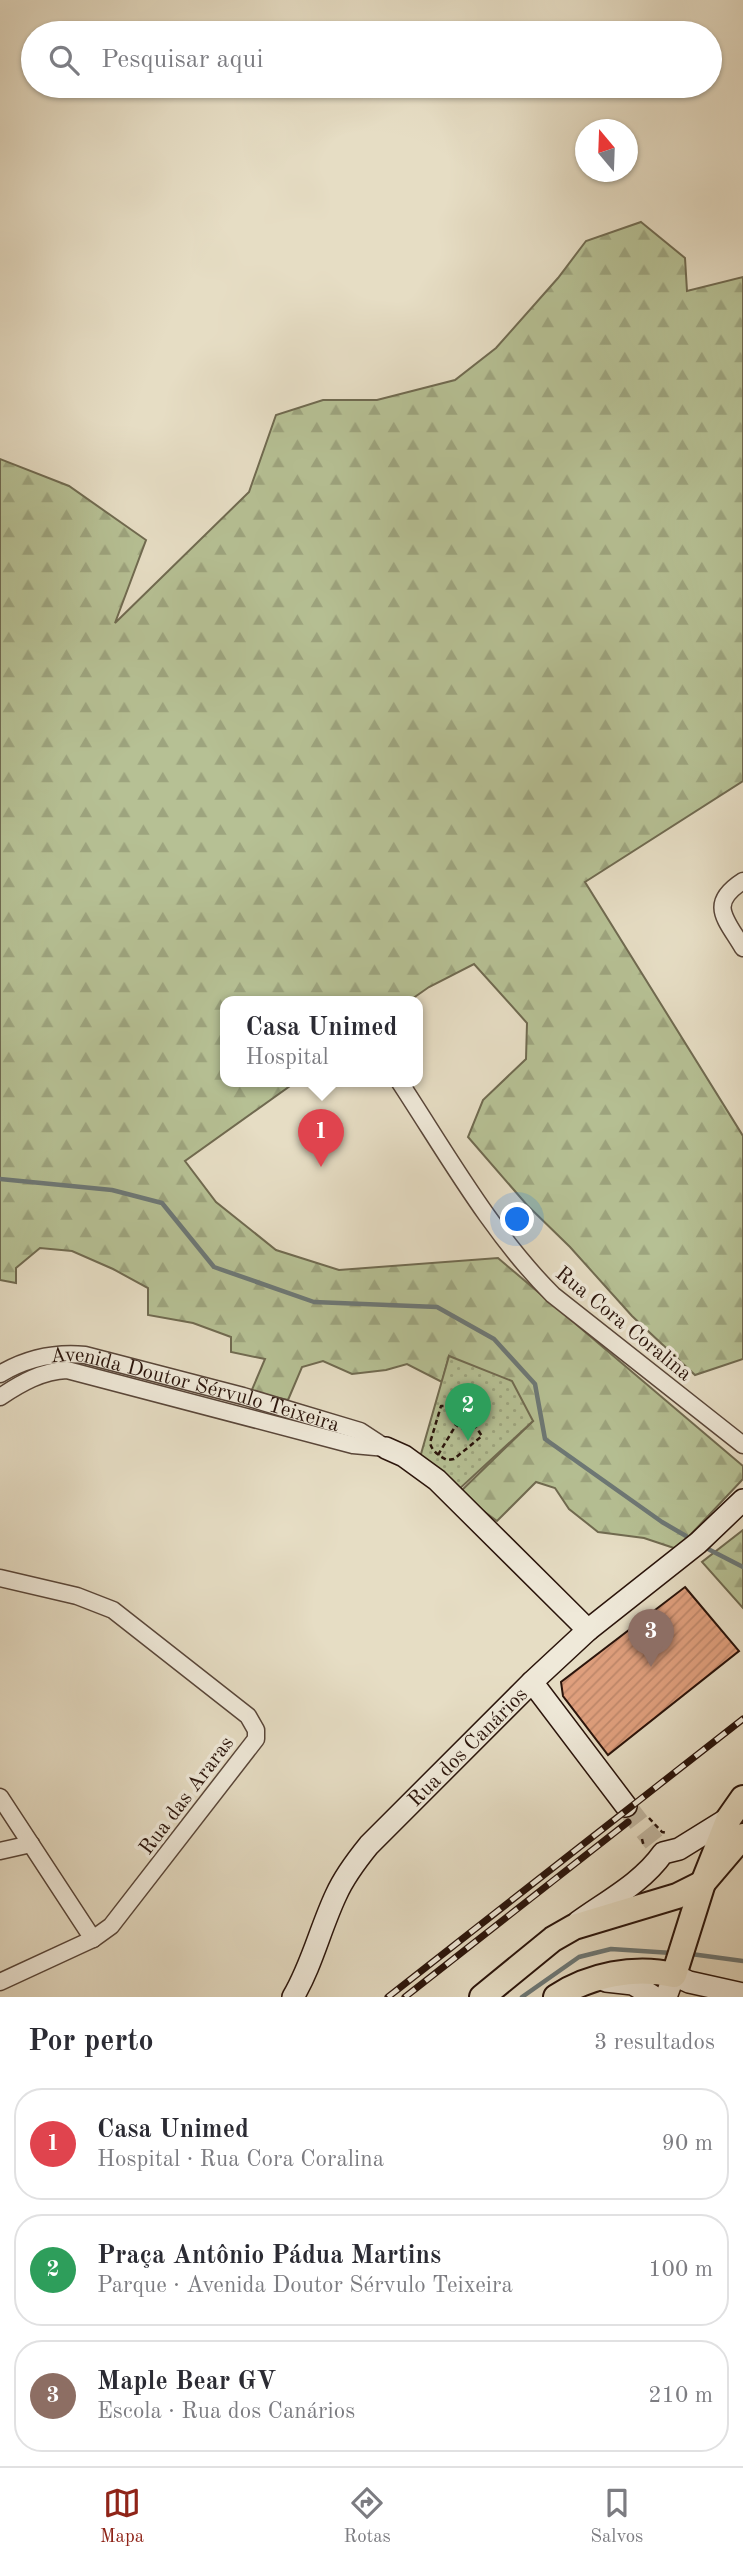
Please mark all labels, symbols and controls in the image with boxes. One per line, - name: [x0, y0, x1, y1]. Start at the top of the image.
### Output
- search box: [21, 21, 722, 98]
- icon: search: [45, 41, 83, 79]
- text: Pesquisar aqui: [101, 47, 263, 73]
- north arrow: [575, 119, 638, 182]
- popup: [220, 996, 423, 1087]
- text: Casa Unimed: [246, 1015, 397, 1041]
- text: Hospital: [246, 1046, 329, 1069]
- pin: 1: [298, 1109, 344, 1167]
- your location: [500, 1202, 534, 1236]
- street label: Rua Cora Coralina: [551, 1263, 695, 1385]
- street label: Avenida Doutor Sérvulo Teixeira: [49, 1345, 342, 1436]
- pin: 2: [445, 1383, 491, 1441]
- pin: 3: [628, 1609, 674, 1667]
- street label: Rua dos Canários: [405, 1684, 532, 1811]
- street label: Rua das Araras: [136, 1733, 238, 1859]
- text: Por perto: [28, 2027, 154, 2057]
- text: 3 resultados: [594, 2031, 715, 2054]
- text: Casa Unimed: [97, 2117, 249, 2143]
- text: 1: [46, 2132, 60, 2155]
- text: 90 m: [662, 2132, 713, 2155]
- text: Hospital · Rua Cora Coralina: [97, 2148, 384, 2171]
- text: Praça Antônio Pádua Martins: [97, 2243, 441, 2269]
- text: 2: [46, 2258, 60, 2281]
- text: 100 m: [648, 2258, 713, 2281]
- text: Parque · Avenida Doutor Sérvulo Teixeira: [97, 2274, 513, 2297]
- text: Maple Bear GV: [97, 2369, 276, 2395]
- text: 3: [46, 2384, 60, 2407]
- text: 210 m: [648, 2384, 713, 2407]
- text: Escola · Rua dos Canários: [97, 2400, 355, 2423]
- tab: Mapa: [100, 2484, 144, 2549]
- tab: Rotas: [344, 2484, 391, 2549]
- tab: Salvos: [590, 2484, 643, 2549]

